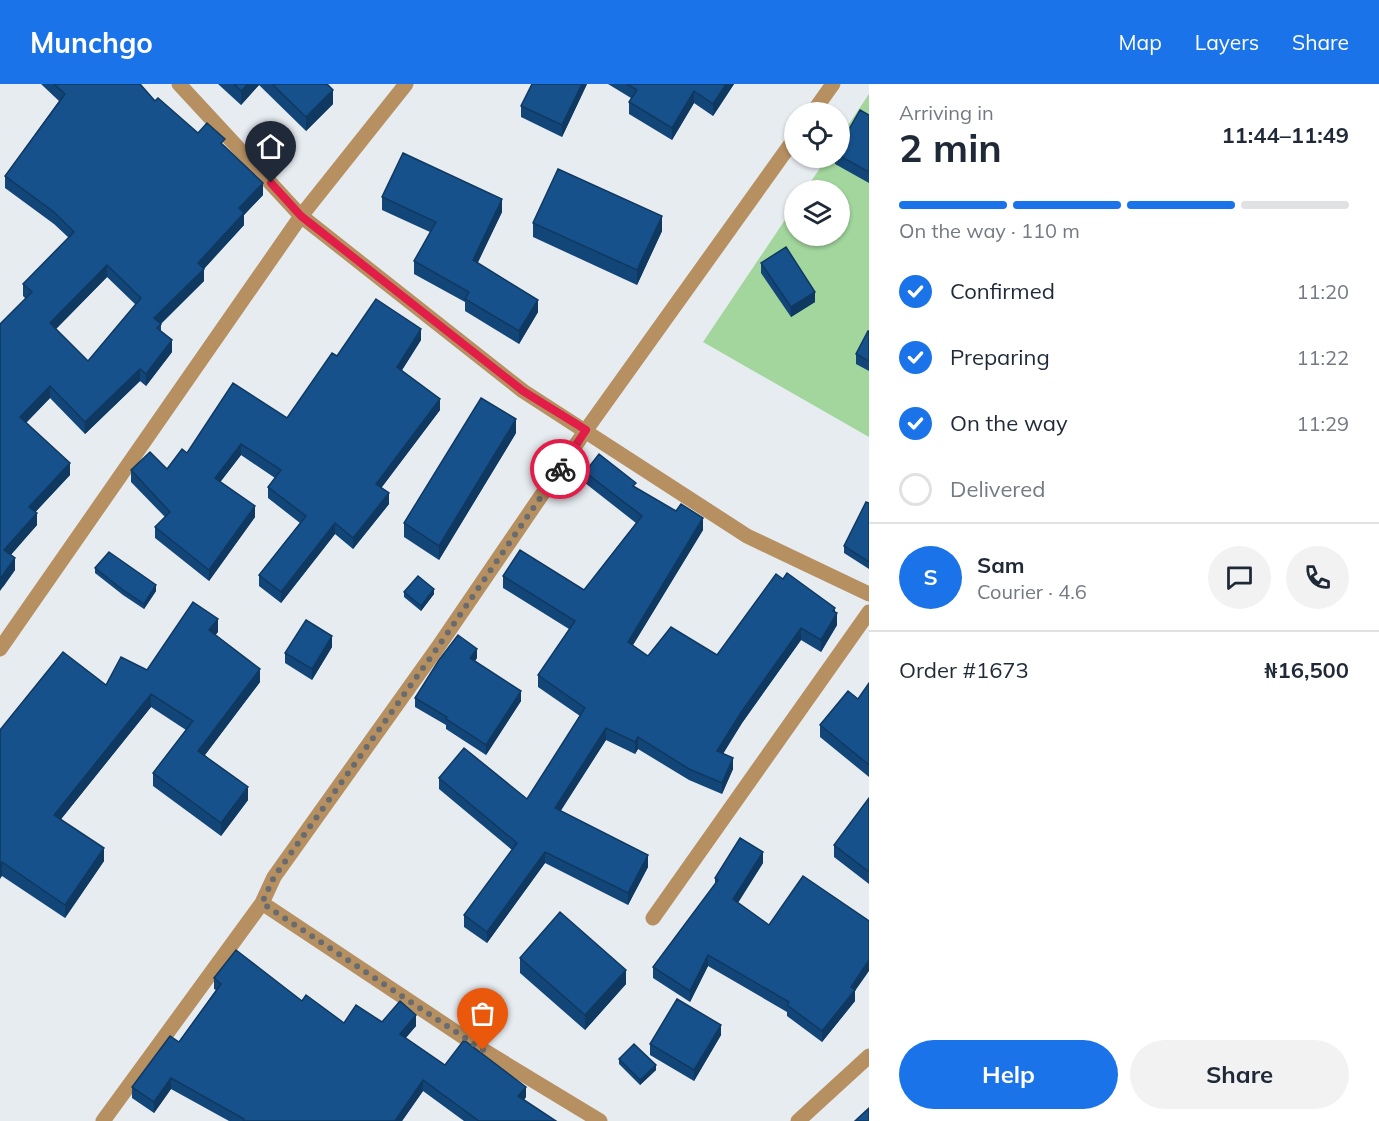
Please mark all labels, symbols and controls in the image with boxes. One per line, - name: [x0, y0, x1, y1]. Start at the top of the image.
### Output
- text: Munchgo: [30, 25, 153, 60]
- text: Map: [1119, 29, 1162, 55]
- text: Layers: [1195, 29, 1259, 55]
- text: Share: [1292, 29, 1349, 55]
- text: Arriving in: [899, 100, 994, 125]
- map controls: [784, 102, 850, 246]
- button: locate: [784, 102, 850, 168]
- pin: [245, 121, 296, 183]
- text: 11:44–11:49: [1221, 121, 1349, 149]
- text: 2 min: [899, 123, 1002, 172]
- icon: home: [254, 130, 287, 163]
- button: layers: [784, 180, 850, 246]
- text: On the way · 110 m: [899, 218, 1080, 243]
- icon: check: [899, 275, 932, 308]
- text: Confirmed: [950, 277, 1055, 305]
- text: 11:20: [1296, 279, 1349, 304]
- icon: check: [899, 341, 932, 374]
- text: Preparing: [950, 343, 1050, 371]
- text: 11:22: [1296, 345, 1349, 370]
- icon: check: [899, 407, 932, 440]
- text: On the way: [950, 409, 1068, 437]
- text: 11:29: [1296, 411, 1349, 436]
- courier: [530, 439, 590, 499]
- icon: bike: [544, 453, 577, 486]
- text: Delivered: [950, 475, 1045, 503]
- button: chat: [1208, 546, 1271, 609]
- button: phone: [1286, 546, 1349, 609]
- text: Sam: [977, 551, 1025, 579]
- text: S: [923, 563, 938, 591]
- text: Courier · 4.6: [977, 579, 1087, 604]
- text: Order #1673: [899, 656, 1029, 684]
- text: ₦16,500: [1264, 656, 1349, 684]
- pin: [457, 988, 508, 1050]
- icon: bag: [466, 997, 499, 1030]
- button: Help: [899, 1040, 1118, 1109]
- button: Share: [1130, 1040, 1349, 1109]

